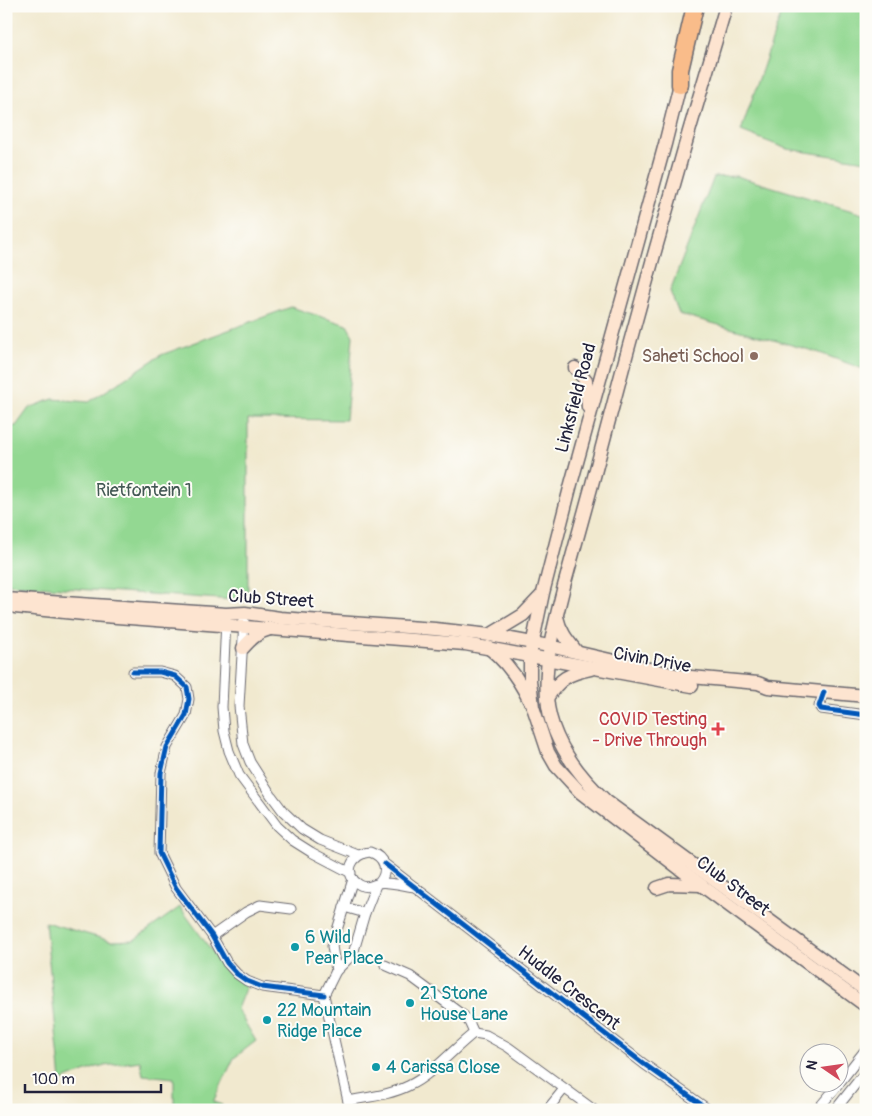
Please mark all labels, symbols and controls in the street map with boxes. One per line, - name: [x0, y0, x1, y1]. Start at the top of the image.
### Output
- street label: Linksfield Road: [550, 341, 602, 455]
- place label: Saheti School: [642, 345, 744, 368]
- marker: Saheti School: [748, 350, 760, 362]
- park label: Rietfontein 1: [96, 479, 192, 502]
- street label: Club Street: [227, 585, 315, 614]
- street label: Civin Drive: [611, 642, 693, 678]
- place label: COVID Testing - Drive Through: [592, 708, 707, 752]
- marker: COVID Testing - Drive Through: [711, 722, 725, 736]
- street label: Club Street: [692, 851, 775, 922]
- place label: 6 Wild Pear Place: [305, 926, 383, 970]
- marker: 6 Wild Pear Place: [289, 941, 301, 953]
- street label: Huddle Crescent: [513, 941, 626, 1036]
- place label: 21 Stone House Lane: [420, 982, 508, 1026]
- marker: 21 Stone House Lane: [404, 997, 416, 1009]
- place label: 22 Mountain Ridge Place: [277, 999, 372, 1043]
- marker: 22 Mountain Ridge Place: [261, 1014, 273, 1026]
- north arrow: [800, 1044, 850, 1094]
- place label: 4 Carissa Close: [386, 1056, 500, 1079]
- text: N: [802, 1059, 821, 1072]
- scale bar: [25, 1061, 161, 1093]
- marker: 4 Carissa Close: [370, 1061, 382, 1073]
- text: 100 m: [32, 1070, 75, 1089]

